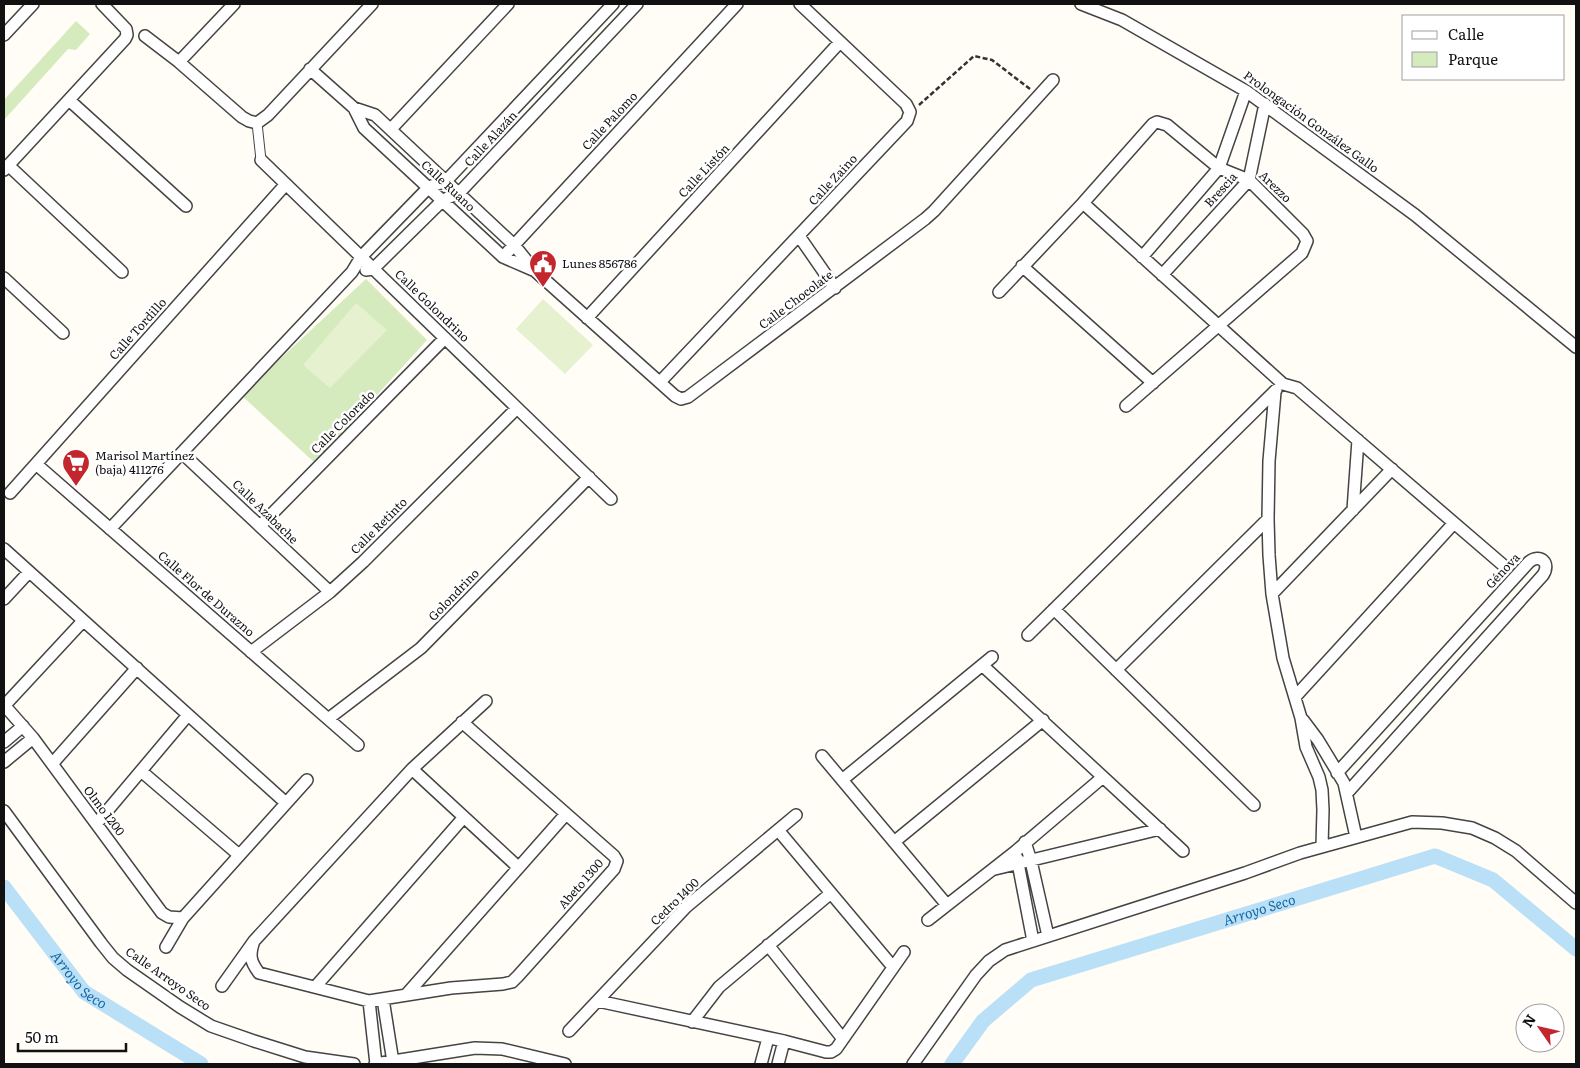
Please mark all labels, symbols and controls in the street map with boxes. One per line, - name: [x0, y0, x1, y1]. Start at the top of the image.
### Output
- legend: [1402, 15, 1565, 80]
- text: Calle: [1448, 22, 1484, 45]
- text: Parque: [1448, 47, 1498, 70]
- street label: Prolongación González Gallo: [1240, 66, 1383, 177]
- street label: Calle Palomo: [577, 87, 641, 154]
- street label: Calle Alazán: [460, 106, 521, 170]
- street label: Calle Listón: [674, 139, 733, 201]
- street label: Calle Zaino: [804, 150, 861, 209]
- street label: Calle Ruano: [418, 155, 480, 215]
- street label: Arezzo: [1255, 166, 1296, 206]
- street label: Brescia: [1200, 168, 1241, 211]
- public building icon: Lunes 856786: [528, 249, 558, 288]
- place label: Lunes 856786: [562, 254, 638, 272]
- street label: Calle Golondrino: [391, 265, 474, 346]
- street label: Calle Chocolate: [755, 265, 836, 333]
- street label: Calle Tordillo: [104, 293, 170, 363]
- street label: Calle Colorado: [306, 385, 378, 457]
- place label: Marisol Martínez (baja) 411276: [95, 446, 194, 478]
- supermarket icon: Marisol Martínez (baja) 411276: [61, 448, 91, 487]
- street label: Calle Azabache: [229, 475, 303, 548]
- street label: Calle Retinto: [346, 493, 411, 558]
- street label: Calle Flor de Durazno: [154, 546, 259, 640]
- street label: Génova: [1481, 548, 1524, 592]
- street label: Golondrino: [424, 564, 483, 624]
- street label: Olmo 1200: [80, 781, 130, 839]
- street label: Abeto 1300: [553, 854, 607, 912]
- street label: Cedro 1400: [646, 873, 703, 929]
- water label: Arroyo Seco: [1220, 888, 1298, 929]
- street label: Calle Arroyo Seco: [122, 942, 215, 1014]
- water label: Arroyo Seco: [47, 946, 111, 1013]
- north arrow: [1515, 1003, 1565, 1053]
- text: N: [1517, 1010, 1540, 1031]
- scale bar: [18, 1020, 125, 1052]
- text: 50 m: [25, 1025, 59, 1048]

